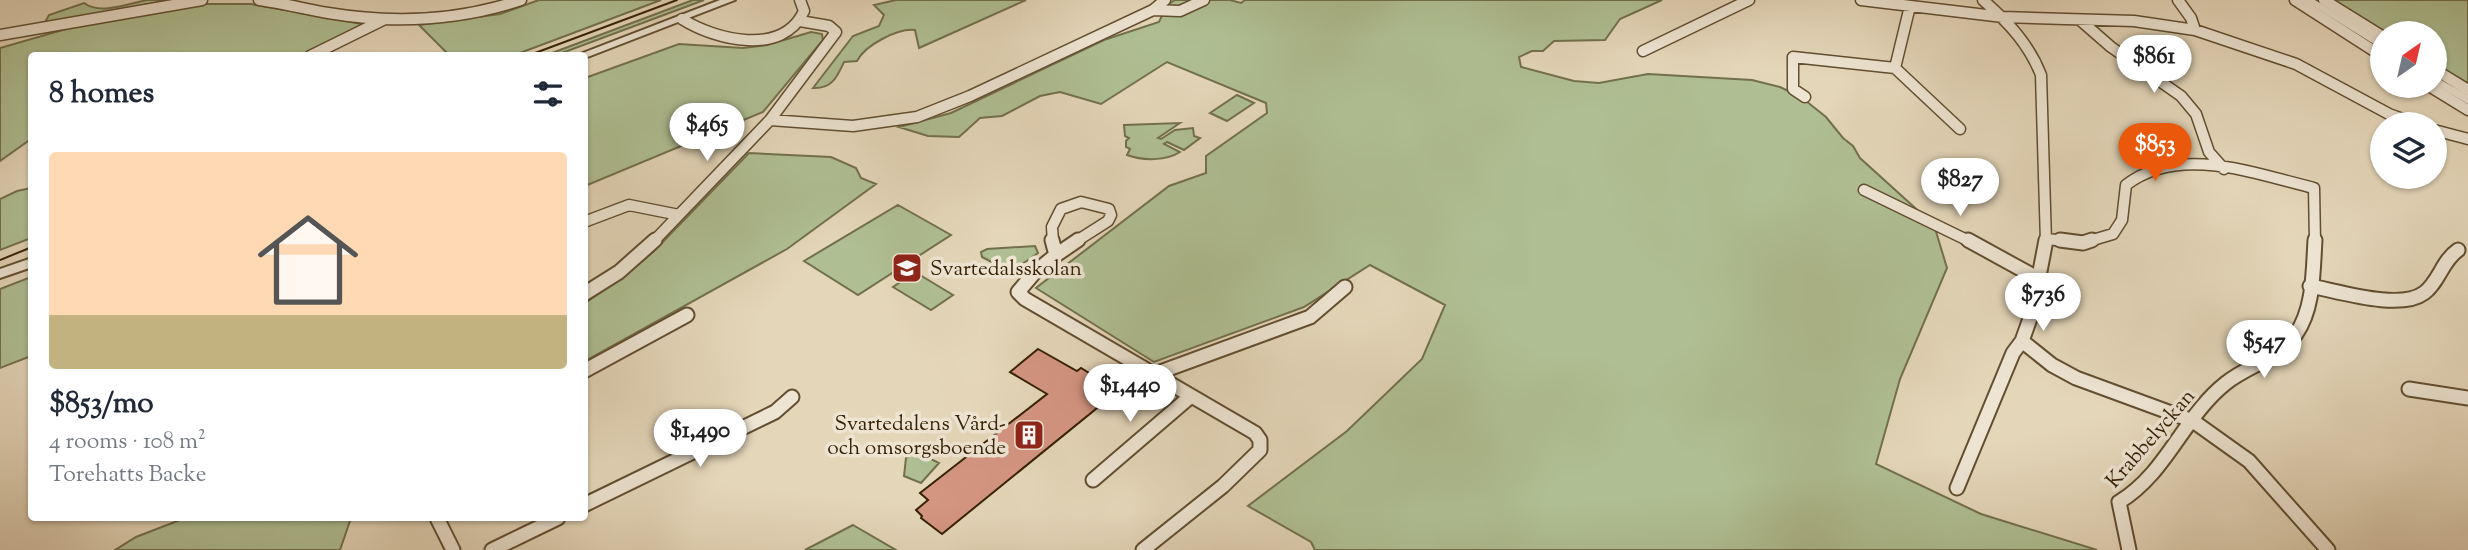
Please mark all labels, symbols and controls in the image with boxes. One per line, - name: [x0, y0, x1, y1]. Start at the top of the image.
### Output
- north arrow: [2370, 21, 2446, 98]
- map controls: [2370, 21, 2447, 189]
- pin: $861: [2113, 36, 2195, 95]
- text: $861: [2133, 41, 2175, 74]
- text: 8 homes: [49, 73, 154, 116]
- icon: filters: [529, 75, 567, 113]
- pin: $465: [666, 104, 748, 163]
- text: $465: [686, 109, 728, 142]
- button: layers: [2370, 112, 2447, 189]
- pin: $853: [2114, 124, 2196, 183]
- text: $853: [2135, 129, 2175, 162]
- pin: $827: [1919, 158, 2001, 218]
- text: $827: [1937, 164, 1983, 197]
- icon: home: [245, 197, 371, 323]
- school or university icon: Svartedalsskolan: [890, 251, 924, 285]
- place label: Svartedalsskolan: [930, 255, 1082, 285]
- pin: $736: [2002, 274, 2084, 333]
- text: $736: [2021, 279, 2065, 312]
- pin: $547: [2223, 320, 2305, 380]
- text: $547: [2242, 326, 2286, 359]
- pin: $1,440: [1073, 364, 1187, 424]
- text: $1,440: [1100, 370, 1160, 403]
- text: $853/mo: [49, 383, 154, 426]
- street label: Krabbelyckan: [2100, 383, 2203, 496]
- pin: $1,490: [643, 410, 757, 469]
- place label: Svartedalens Vård- och omsorgsboende: [827, 410, 1006, 464]
- text: $1,490: [670, 415, 730, 448]
- building icon: Svartedalens Vård- och omsorgsboende: [1012, 418, 1046, 452]
- text: 4 rooms · 108 m²: [49, 426, 206, 459]
- text: Torehatts Backe: [49, 459, 206, 492]

